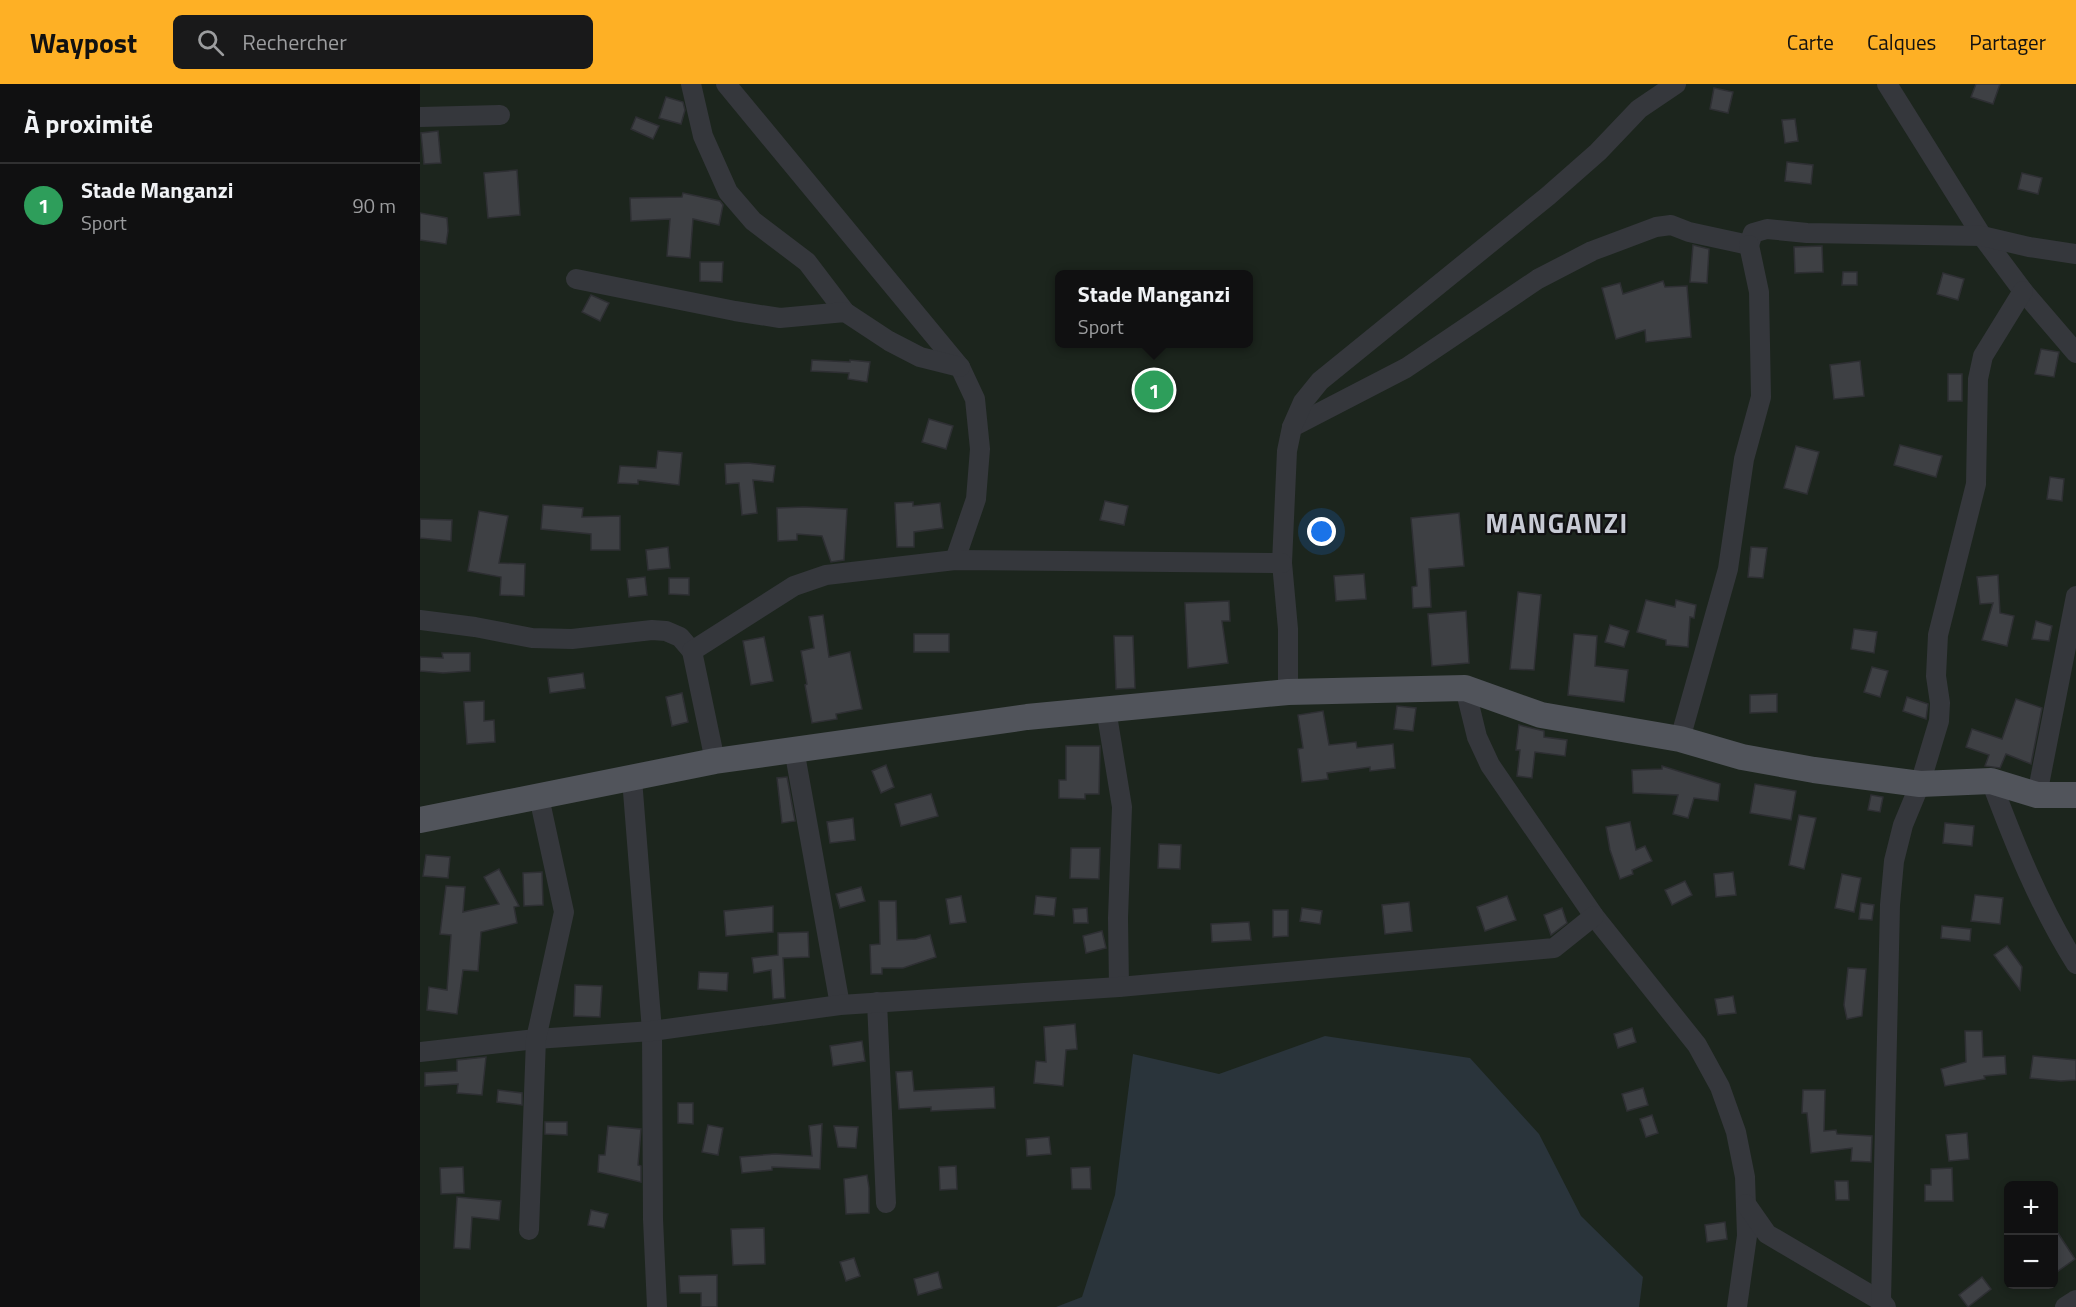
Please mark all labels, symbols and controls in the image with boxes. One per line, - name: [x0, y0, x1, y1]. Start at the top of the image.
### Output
- search box: [173, 15, 593, 69]
- text: Waypost: [30, 21, 137, 64]
- text: Rechercher: [242, 25, 347, 59]
- icon: search: [194, 26, 227, 59]
- text: Carte: [1787, 26, 1834, 58]
- text: Calques: [1867, 26, 1936, 58]
- text: Partager: [1969, 26, 2046, 58]
- text: À proximité: [24, 104, 153, 143]
- text: Stade Manganzi: [81, 173, 233, 207]
- text: 1: [38, 190, 49, 221]
- text: 90 m: [352, 190, 396, 221]
- text: Sport: [81, 207, 127, 238]
- popup: [1055, 270, 1253, 348]
- text: Stade Manganzi: [1078, 277, 1230, 311]
- text: Sport: [1078, 311, 1124, 342]
- pin: 1: [1134, 368, 1174, 412]
- district label: MANGANZI: [1485, 502, 1629, 543]
- your location: [1307, 517, 1336, 546]
- map controls: [2004, 1181, 2058, 1289]
- button: +: [2004, 1181, 2058, 1235]
- button: −: [2004, 1235, 2058, 1289]

